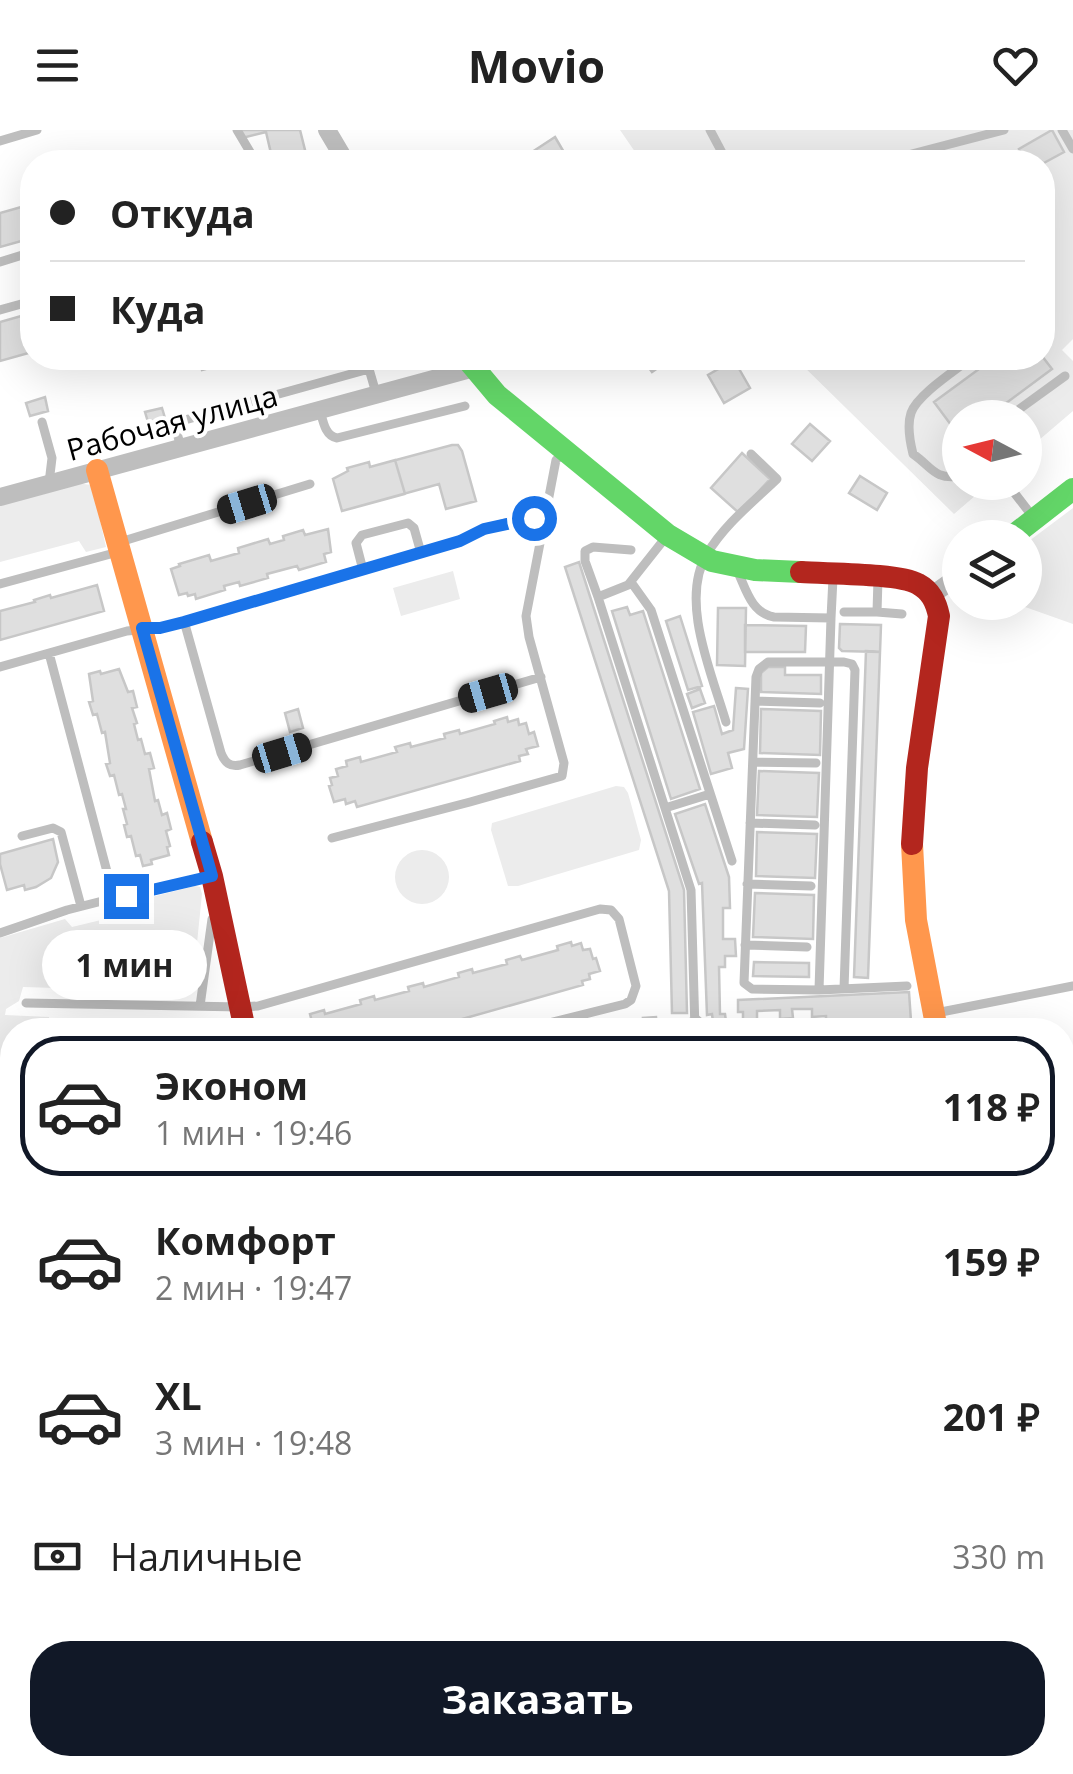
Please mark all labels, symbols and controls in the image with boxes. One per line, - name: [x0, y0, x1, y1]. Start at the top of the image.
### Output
- text: Movio: [468, 35, 605, 96]
- icon: menu: [30, 38, 85, 93]
- icon: heart: [988, 38, 1043, 93]
- text: Откуда: [110, 187, 255, 239]
- text: Куда: [110, 283, 205, 335]
- street label: Рабочая улица: [62, 374, 282, 470]
- north arrow: [942, 400, 1042, 500]
- map controls: [942, 400, 1042, 620]
- car: [214, 481, 280, 527]
- route start: [512, 496, 557, 541]
- button: layers: [942, 520, 1042, 620]
- car: [455, 670, 521, 716]
- car: [249, 730, 315, 776]
- route end: [104, 874, 149, 919]
- callout: 1 мин: [44, 931, 208, 1001]
- text: 1 мин: [76, 943, 173, 986]
- text: Эконом: [155, 1059, 308, 1111]
- icon: car: [35, 1061, 125, 1151]
- text: 118 ₽: [943, 1080, 1040, 1132]
- text: 1 мин · 19:46: [155, 1111, 352, 1154]
- text: Комфорт: [155, 1214, 336, 1266]
- icon: car: [35, 1216, 125, 1306]
- text: 159 ₽: [943, 1235, 1040, 1287]
- text: 2 мин · 19:47: [155, 1266, 352, 1309]
- text: XL: [155, 1369, 202, 1421]
- icon: car: [35, 1371, 125, 1461]
- text: 201 ₽: [943, 1390, 1040, 1442]
- text: 3 мин · 19:48: [155, 1421, 352, 1464]
- icon: cash: [30, 1529, 85, 1584]
- text: Наличные: [110, 1530, 303, 1582]
- text: 330 m: [952, 1535, 1045, 1578]
- button: Заказать: [30, 1641, 1045, 1756]

